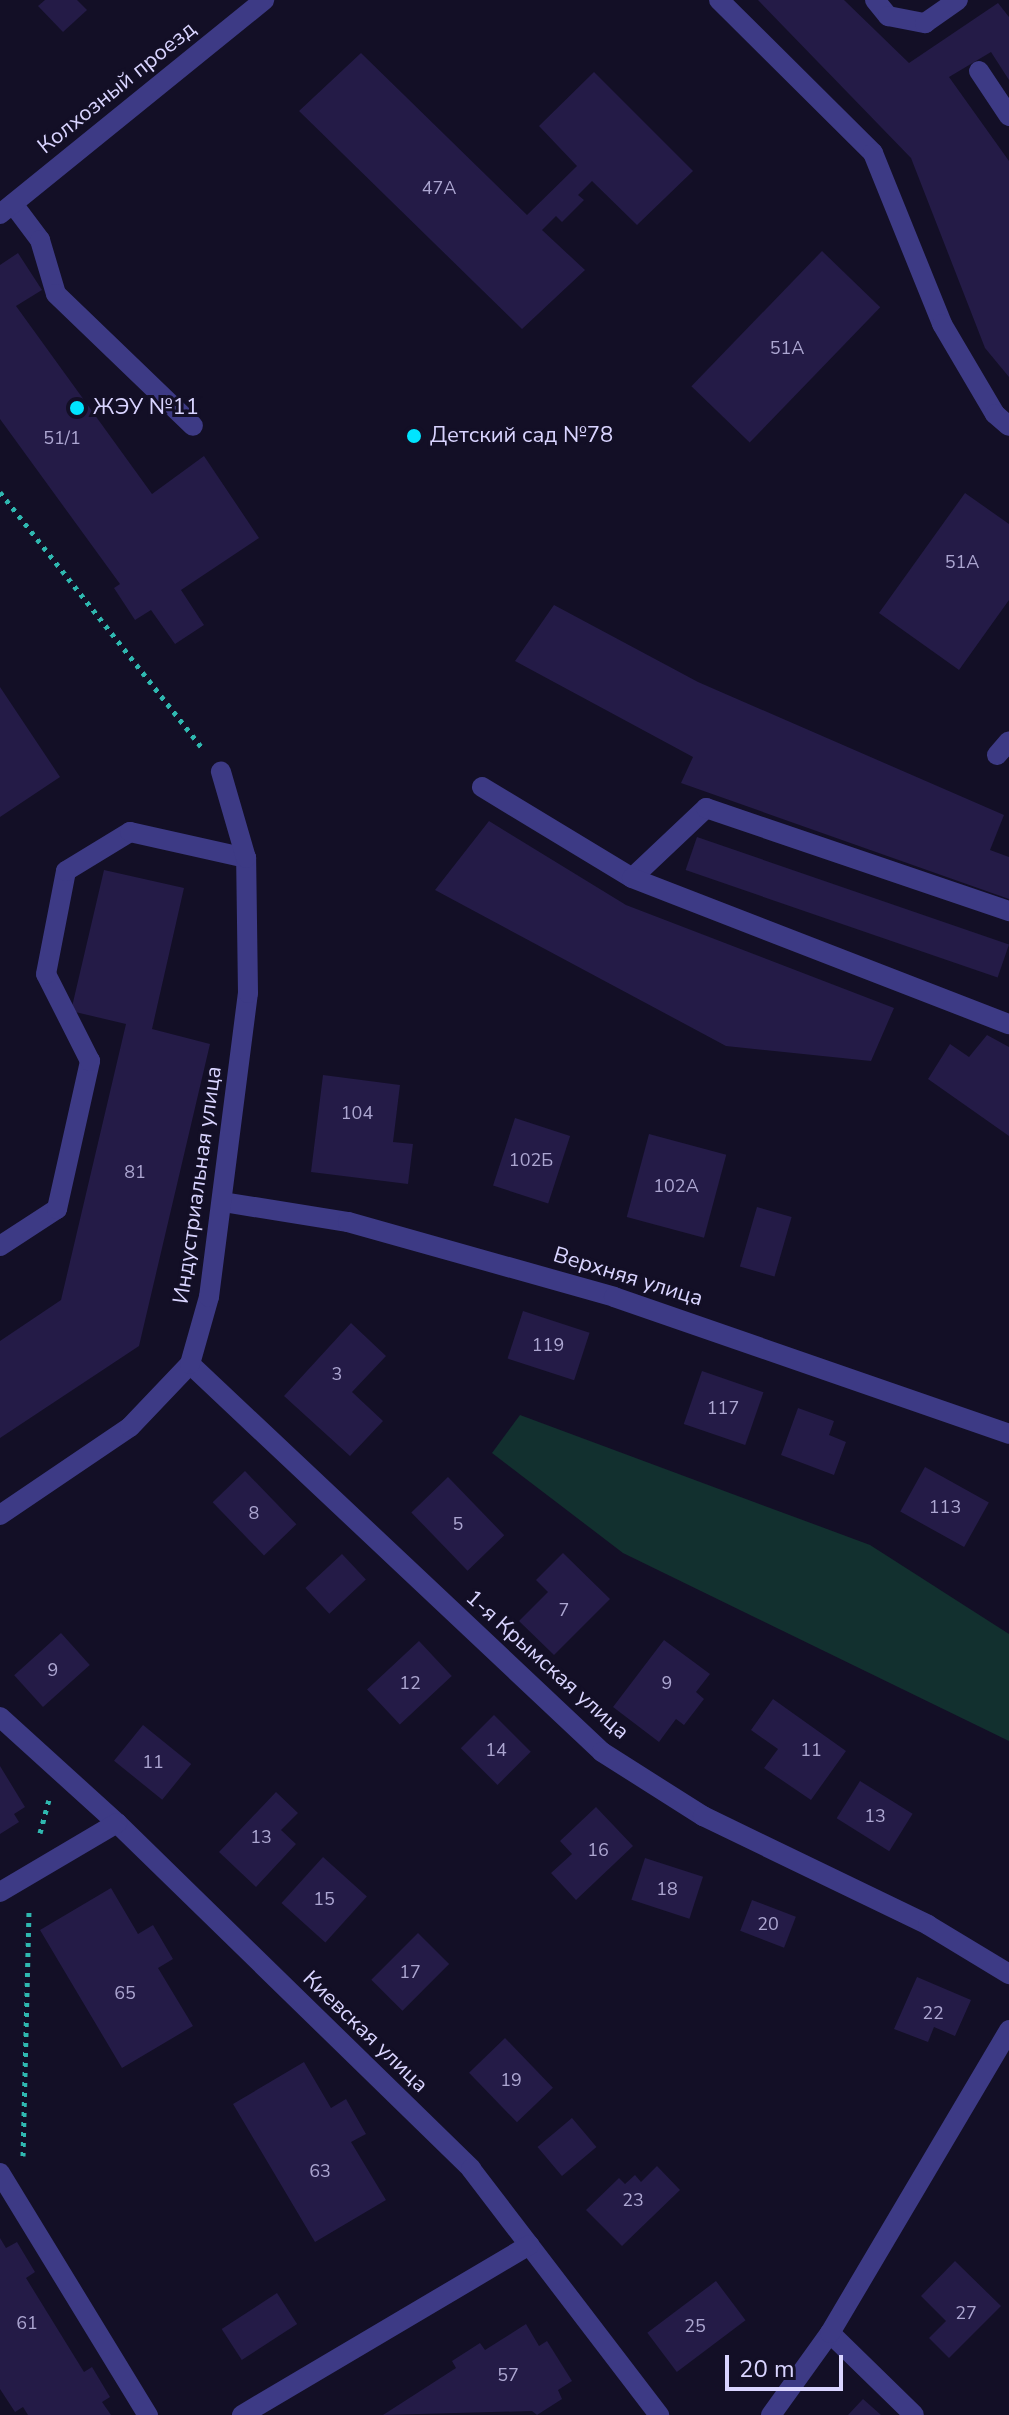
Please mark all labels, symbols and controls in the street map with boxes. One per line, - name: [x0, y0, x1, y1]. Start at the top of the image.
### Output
- street label: Колхозный проезд: [33, 16, 201, 160]
- house number: 47А: [422, 177, 456, 199]
- house number: 51А: [770, 337, 804, 359]
- place label: ЖЭУ №11: [93, 395, 199, 421]
- marker: ЖЭУ №11: [68, 399, 86, 417]
- place label: Детский сад №78: [430, 423, 613, 449]
- house number: 51/1: [43, 427, 81, 449]
- marker: Детский сад №78: [405, 427, 423, 445]
- house number: 51А: [945, 551, 979, 573]
- street label: Индустриальная улица: [168, 1065, 228, 1305]
- house number: 104: [341, 1102, 373, 1124]
- house number: 102Б: [509, 1149, 553, 1171]
- house number: 81: [124, 1161, 146, 1183]
- house number: 102А: [653, 1175, 699, 1197]
- street label: Верхняя улица: [550, 1242, 706, 1312]
- house number: 119: [532, 1334, 564, 1356]
- house number: 3: [332, 1363, 342, 1385]
- house number: 117: [707, 1397, 739, 1419]
- house number: 113: [929, 1496, 961, 1518]
- house number: 8: [249, 1502, 259, 1524]
- house number: 5: [453, 1513, 463, 1535]
- street label: 1-я Крымская улица: [460, 1585, 634, 1745]
- house number: 7: [559, 1599, 569, 1621]
- house number: 9: [48, 1659, 58, 1681]
- house number: 12: [399, 1672, 421, 1694]
- house number: 9: [662, 1672, 672, 1694]
- house number: 14: [485, 1739, 507, 1761]
- house number: 11: [800, 1739, 822, 1761]
- house number: 11: [142, 1751, 164, 1773]
- house number: 13: [864, 1805, 886, 1827]
- house number: 13: [250, 1826, 272, 1848]
- house number: 16: [587, 1839, 609, 1861]
- house number: 18: [656, 1878, 678, 1900]
- house number: 15: [313, 1888, 335, 1910]
- house number: 20: [757, 1913, 779, 1935]
- house number: 17: [399, 1961, 421, 1983]
- street label: Киевская улица: [297, 1966, 433, 2098]
- house number: 65: [114, 1982, 136, 2004]
- house number: 22: [922, 2002, 944, 2024]
- house number: 19: [500, 2069, 522, 2091]
- house number: 63: [309, 2160, 331, 2182]
- house number: 23: [622, 2189, 644, 2211]
- house number: 27: [955, 2302, 977, 2324]
- house number: 61: [16, 2312, 38, 2334]
- house number: 25: [684, 2315, 706, 2337]
- scale bar: [729, 2339, 847, 2389]
- text: 20 m: [739, 2353, 795, 2385]
- house number: 57: [497, 2364, 519, 2386]

